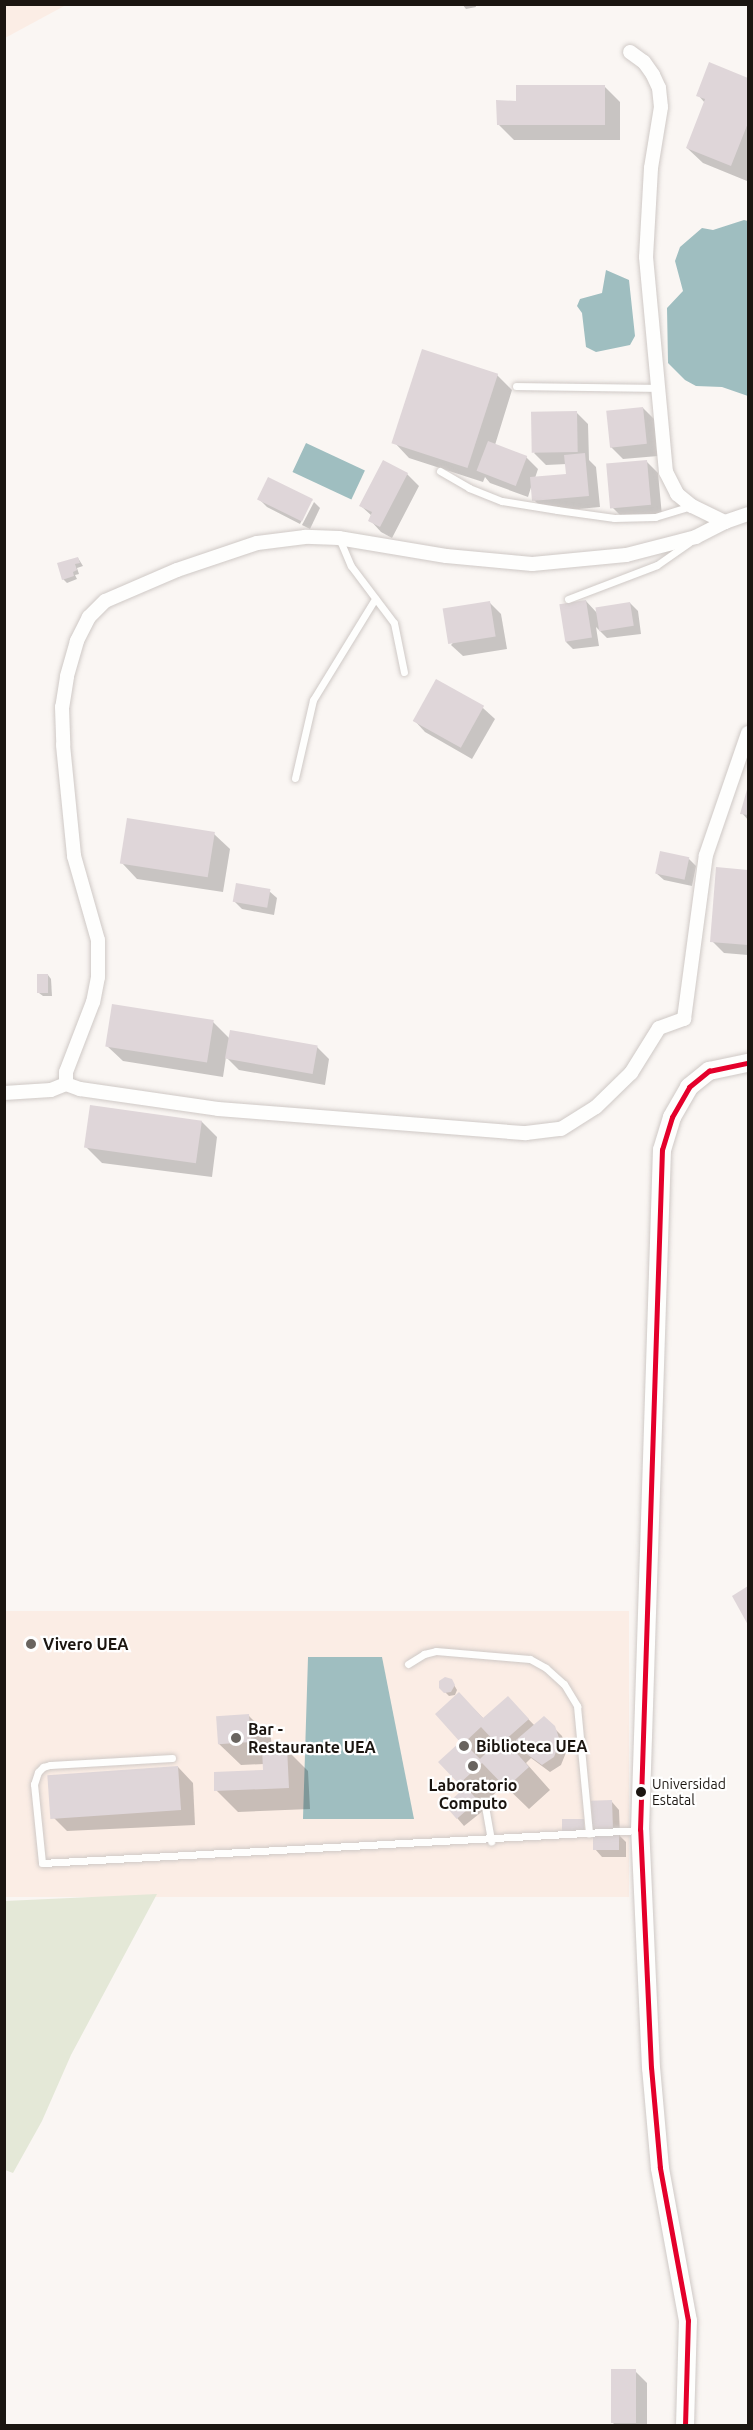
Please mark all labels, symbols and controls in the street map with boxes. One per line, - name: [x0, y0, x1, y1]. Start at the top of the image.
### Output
- place label: Vivero UEA: [43, 1634, 128, 1654]
- marker: Vivero UEA: [24, 1637, 38, 1651]
- place label: Bar - Restaurante UEA: [248, 1719, 376, 1757]
- marker: Bar - Restaurante UEA: [229, 1731, 243, 1745]
- place label: Biblioteca UEA: [476, 1736, 587, 1756]
- marker: Biblioteca UEA: [457, 1739, 471, 1753]
- marker: Laboratorio Computo: [466, 1759, 480, 1773]
- place label: Laboratorio Computo: [429, 1775, 517, 1813]
- place label: Universidad Estatal: [652, 1776, 726, 1808]
- marker: Universidad Estatal: [635, 1786, 647, 1798]

